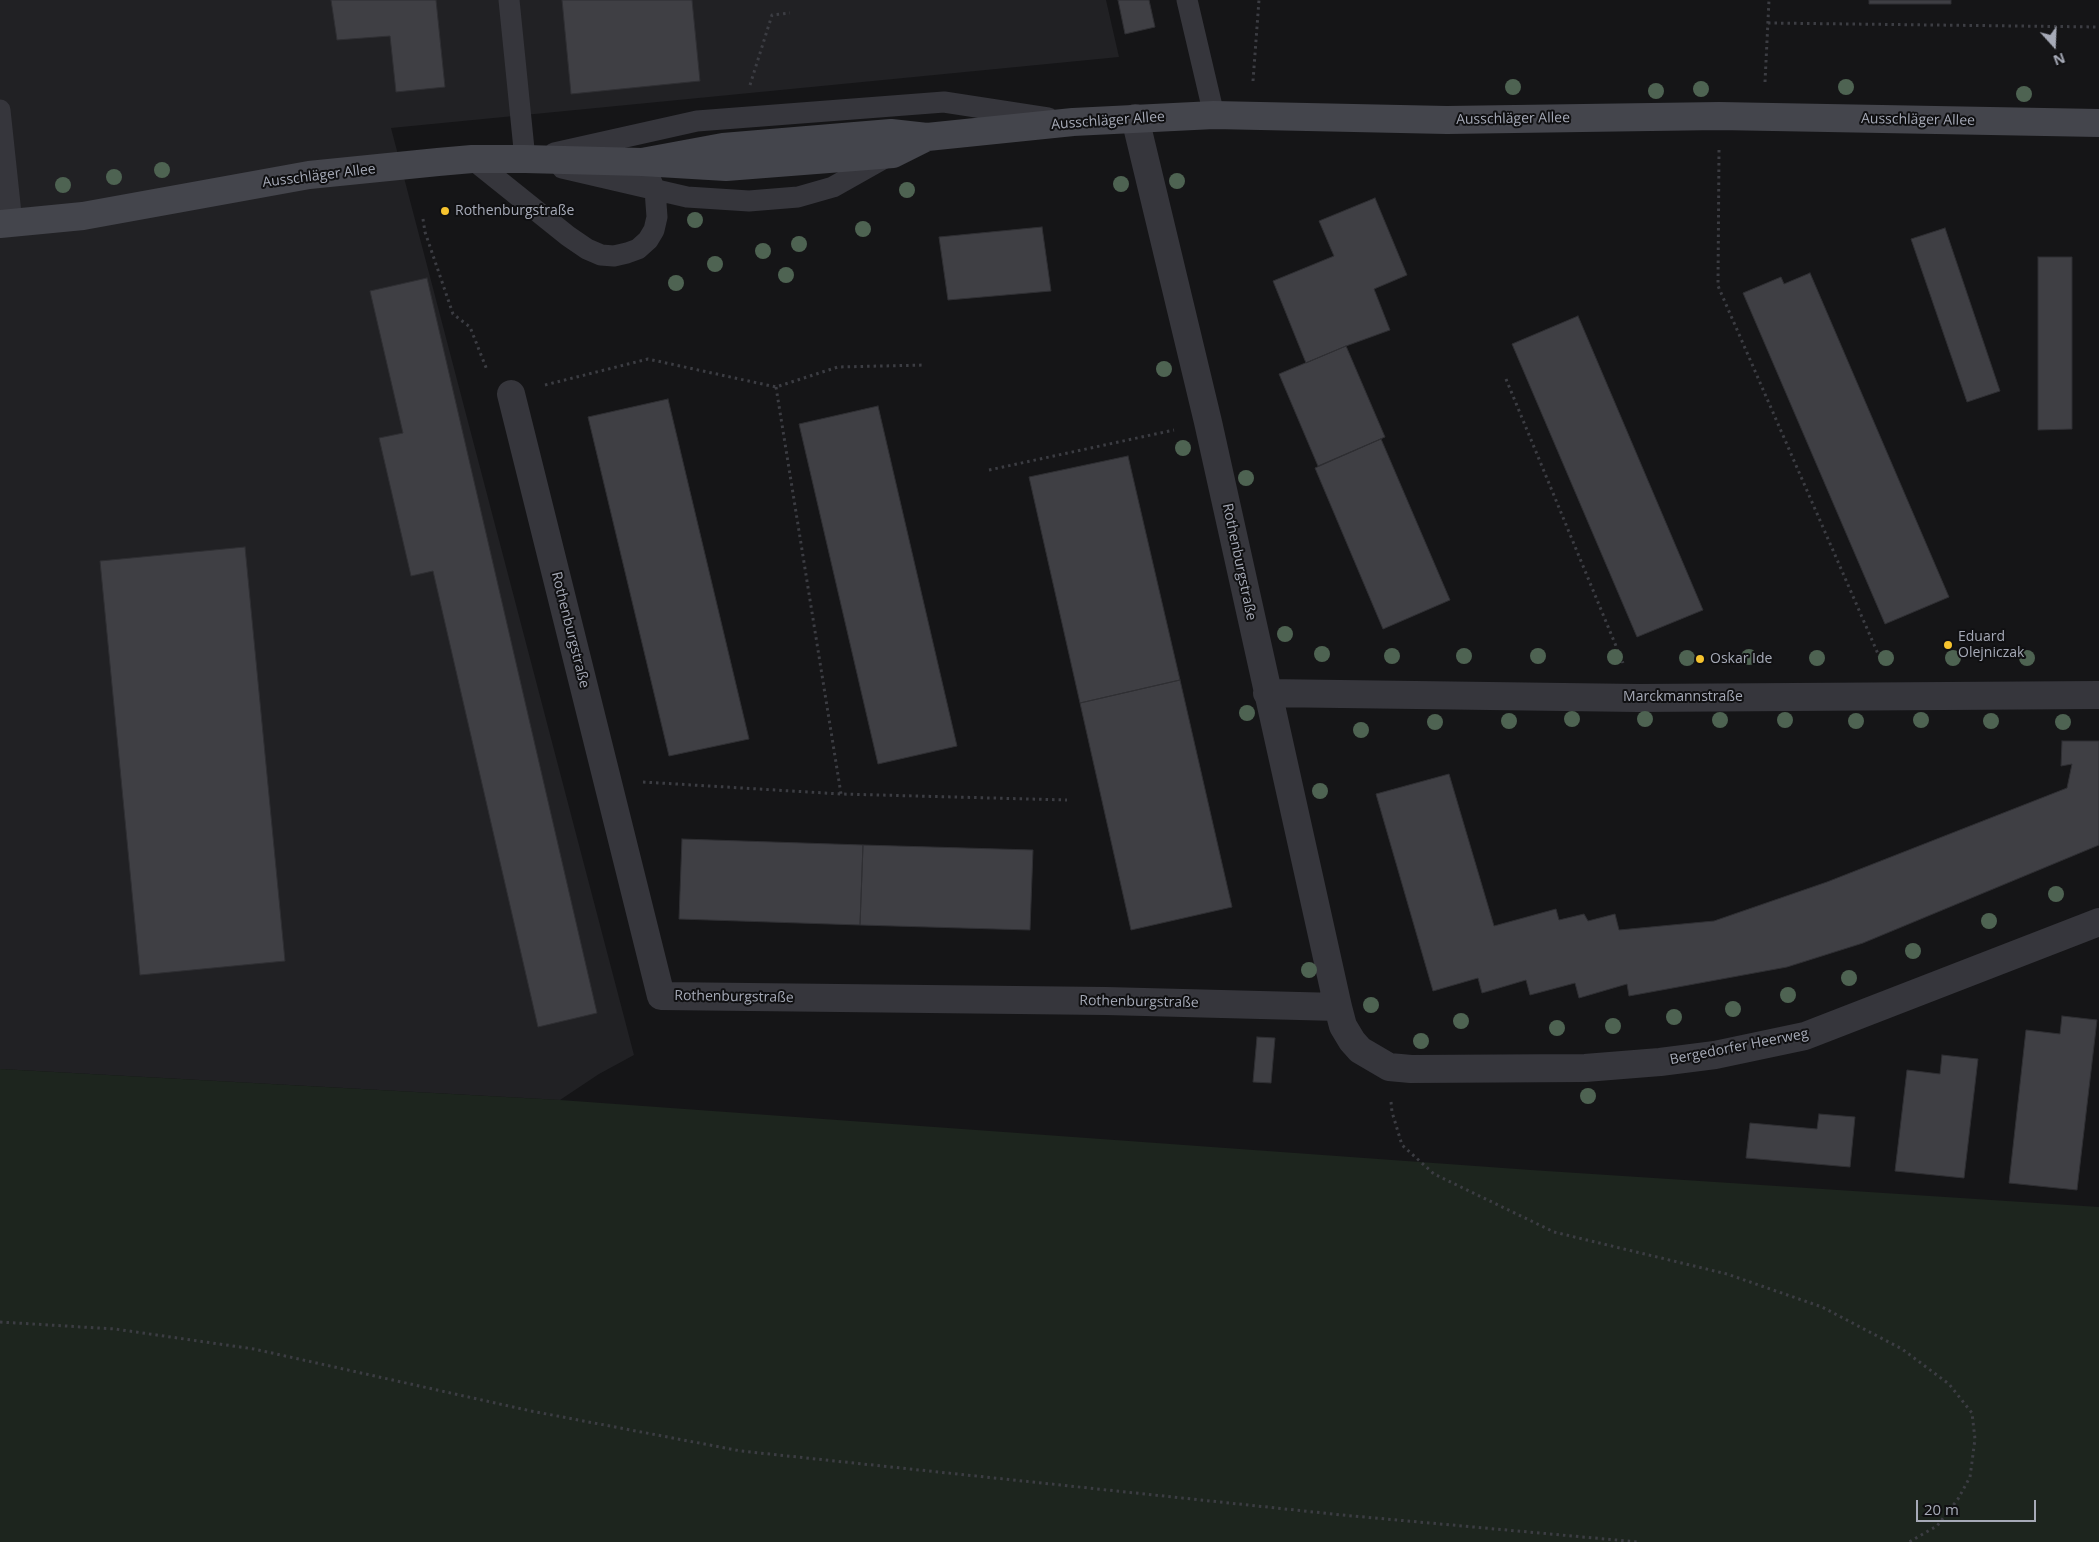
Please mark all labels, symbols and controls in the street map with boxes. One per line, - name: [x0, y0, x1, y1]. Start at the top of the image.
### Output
- north arrow: [2029, 20, 2079, 70]
- text: N: [2051, 49, 2068, 70]
- street label: Ausschläger Allee: [1051, 109, 1165, 133]
- street label: Ausschläger Allee: [1456, 110, 1570, 128]
- street label: Ausschläger Allee: [1861, 111, 1975, 129]
- street label: Ausschläger Allee: [261, 161, 377, 191]
- place label: Rothenburgstraße: [455, 203, 574, 219]
- marker: Rothenburgstraße: [439, 205, 451, 217]
- street label: Rothenburgstraße: [1218, 502, 1260, 622]
- street label: Rothenburgstraße: [547, 570, 593, 690]
- place label: Eduard Olejniczak: [1958, 629, 2024, 662]
- marker: Eduard Olejniczak: [1942, 639, 1954, 651]
- place label: Oskar Ide: [1710, 651, 1772, 667]
- marker: Oskar Ide: [1694, 653, 1706, 665]
- street label: Marckmannstraße: [1623, 689, 1743, 705]
- street label: Rothenburgstraße: [674, 988, 794, 1006]
- street label: Rothenburgstraße: [1079, 993, 1199, 1011]
- street label: Bergedorfer Heerweg: [1668, 1025, 1810, 1069]
- scale bar: [1919, 1490, 2039, 1522]
- text: 20 m: [1924, 1499, 1959, 1519]

